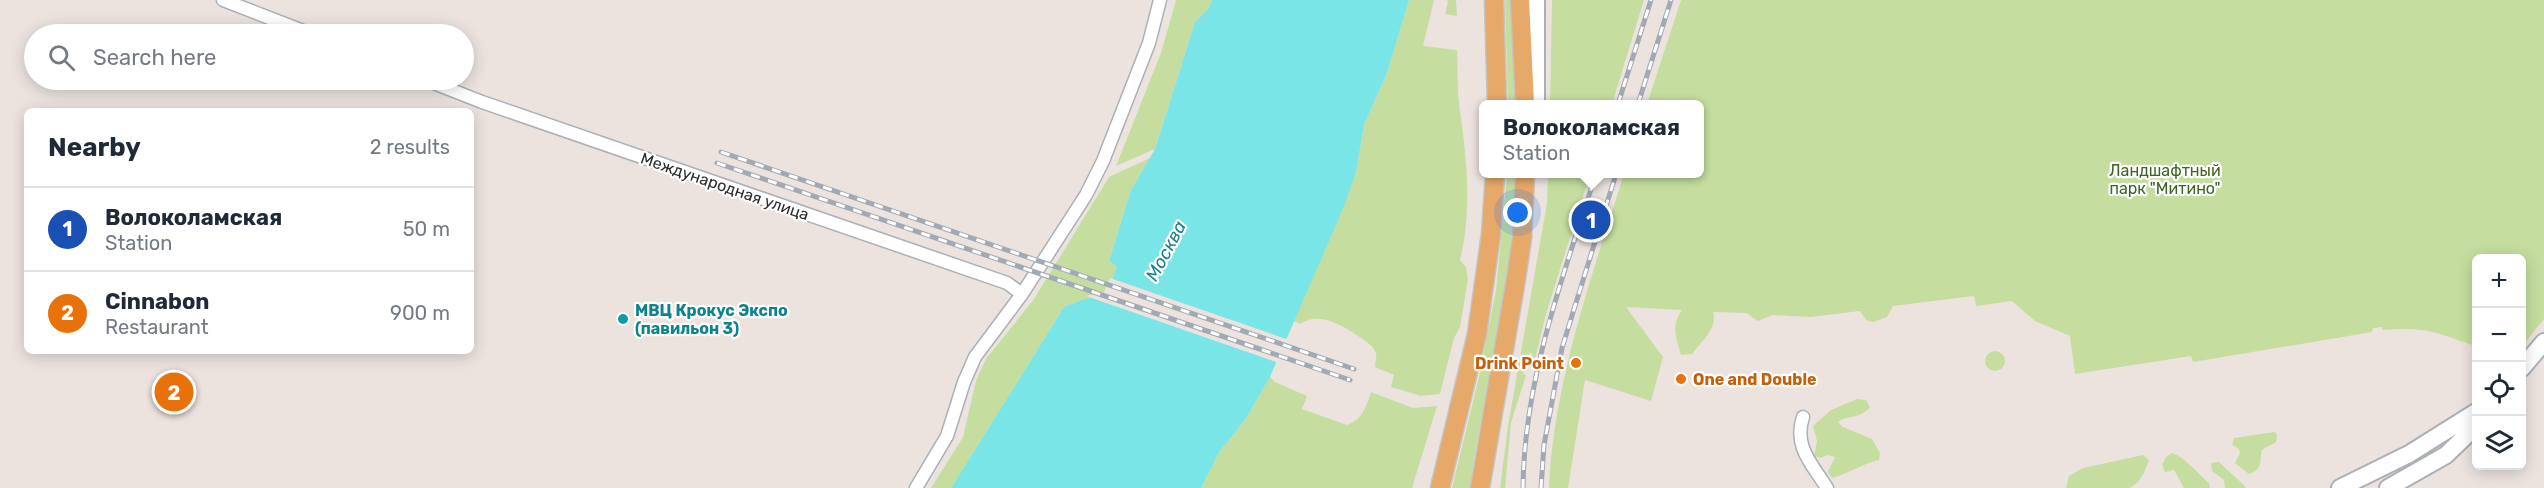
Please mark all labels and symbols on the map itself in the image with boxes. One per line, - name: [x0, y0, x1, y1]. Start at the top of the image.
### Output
- street label: Международная улица: [638, 149, 812, 224]
- park label: Ландшафтный парк "Митино": [2109, 161, 2221, 198]
- your location: [1503, 198, 1532, 227]
- pin: 1: [1572, 198, 1610, 242]
- water label: Москва: [1141, 217, 1191, 285]
- place label: МВЦ Крокус Экспо (павильон 3): [635, 301, 788, 338]
- marker: МВЦ Крокус Экспо (павильон 3): [616, 312, 630, 326]
- place label: Drink Point: [1475, 354, 1565, 373]
- marker: Drink Point: [1569, 356, 1583, 370]
- pin: 2: [154, 370, 194, 414]
- place label: One and Double: [1693, 370, 1817, 389]
- marker: One and Double: [1674, 372, 1688, 386]

